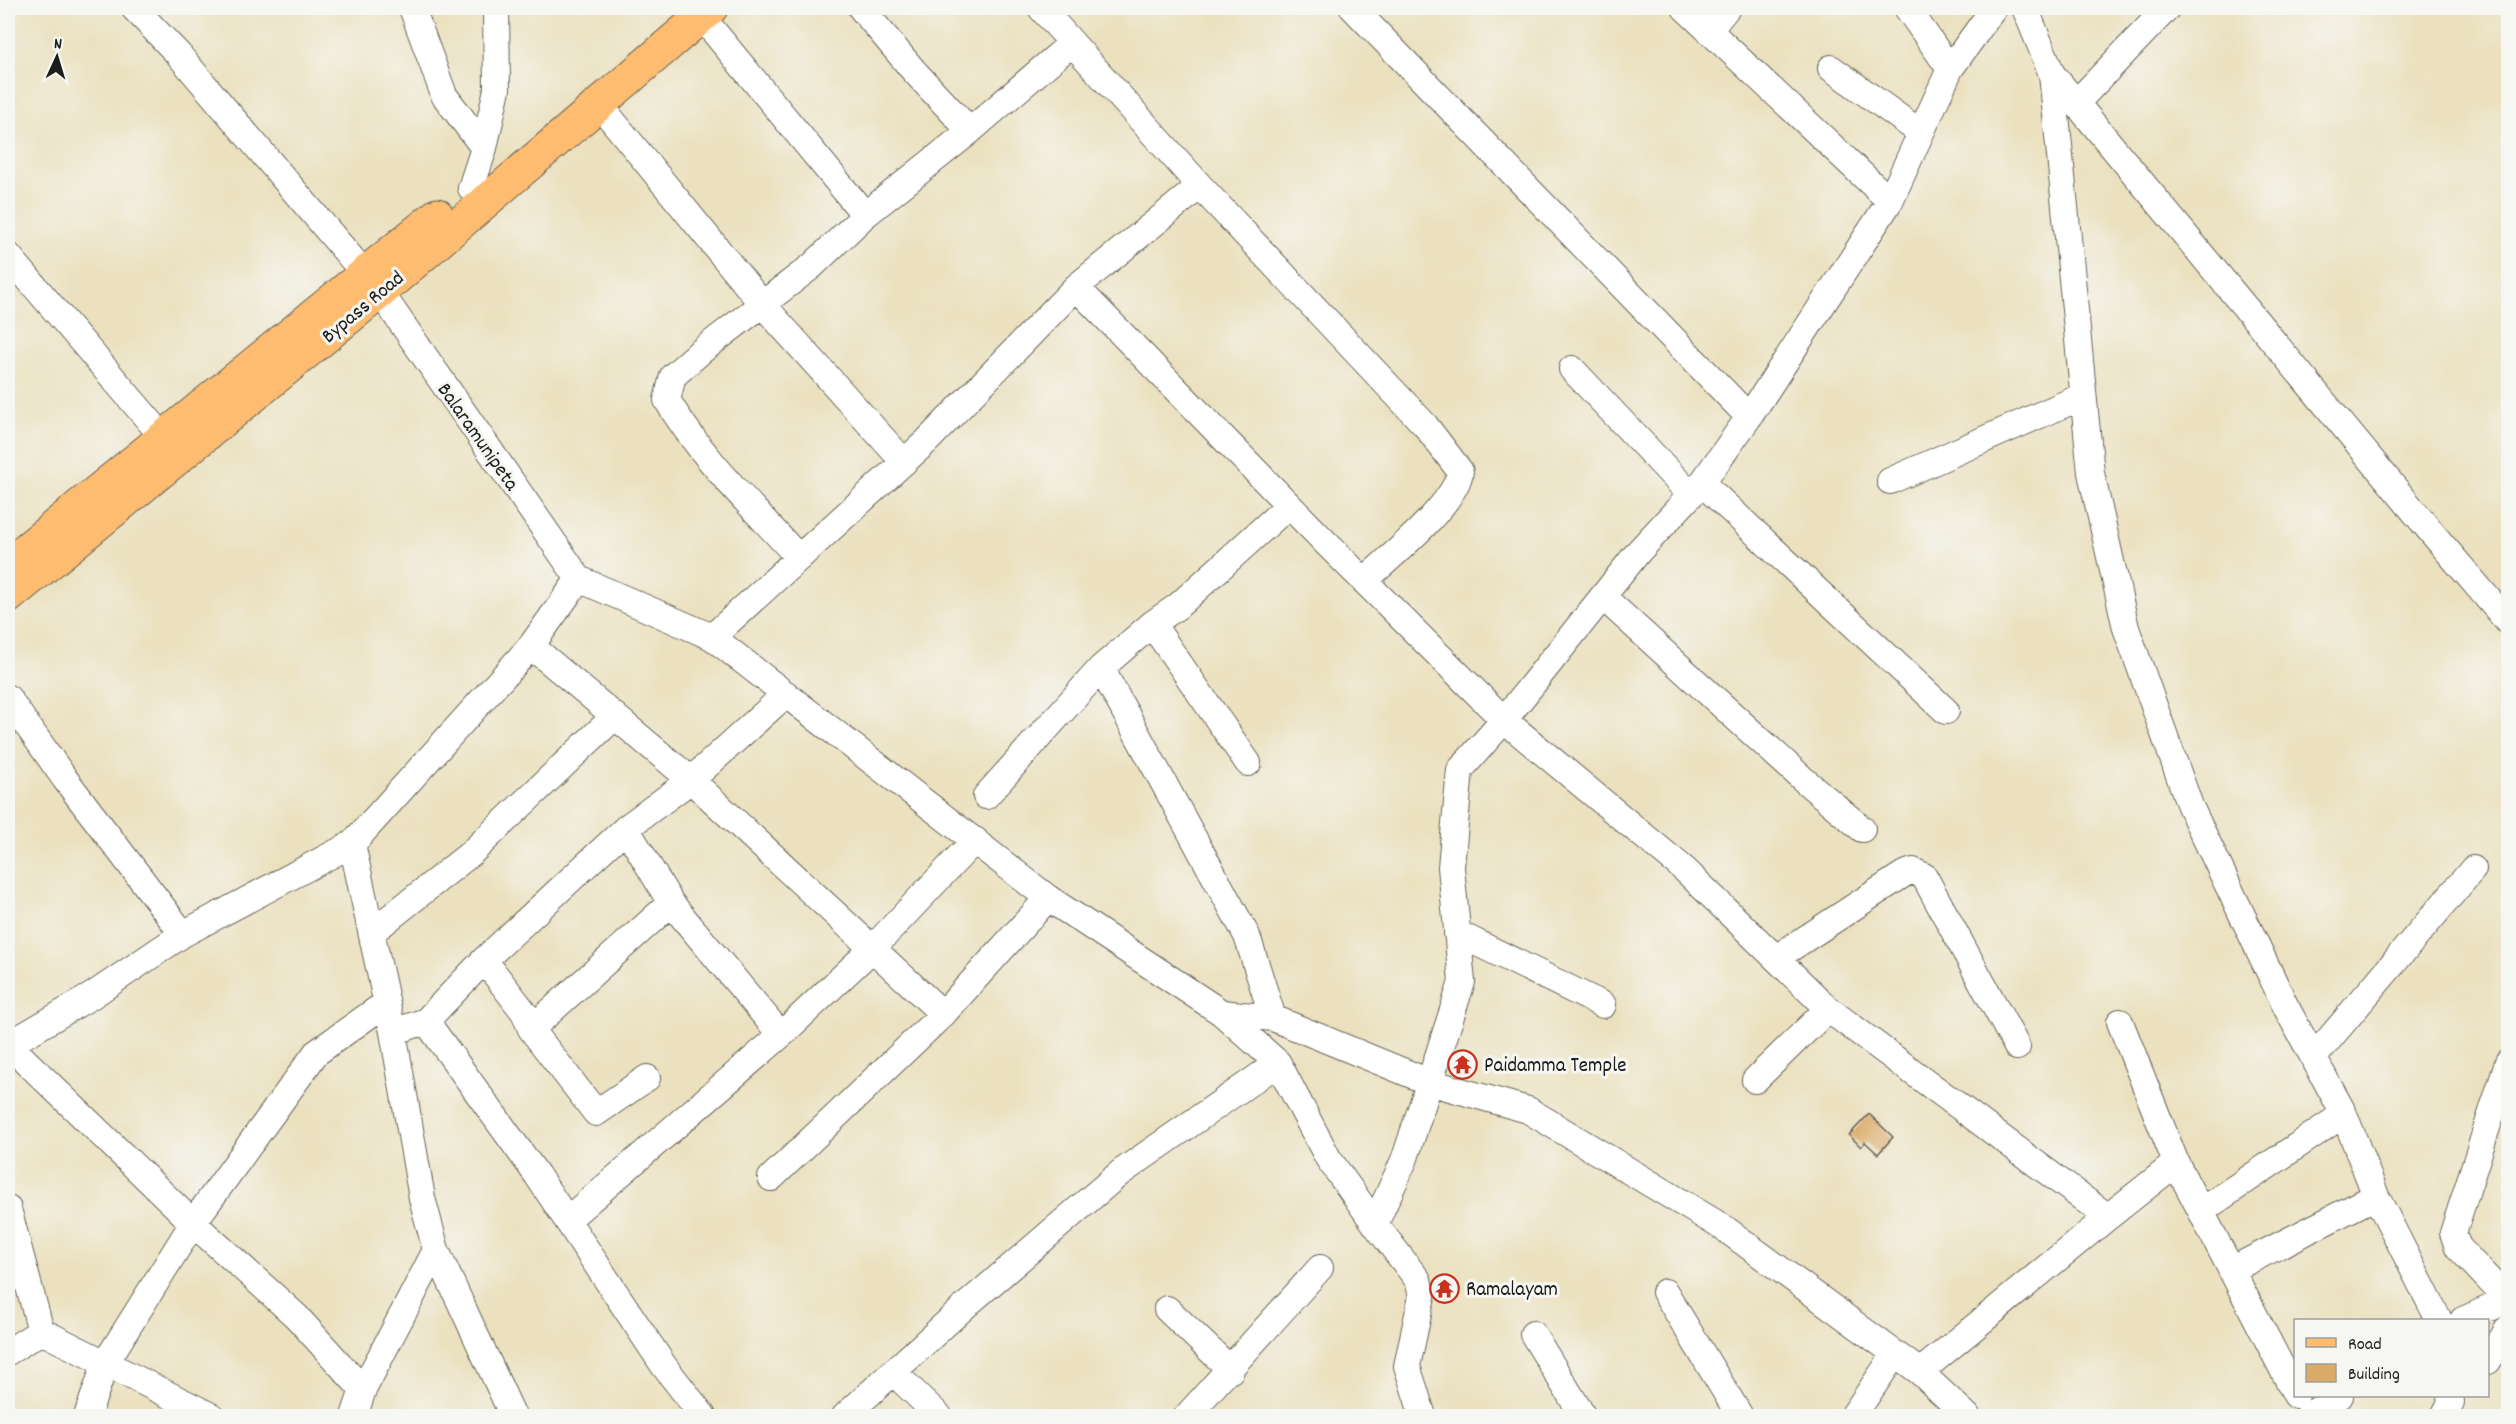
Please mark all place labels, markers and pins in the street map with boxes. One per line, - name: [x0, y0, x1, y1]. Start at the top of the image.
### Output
- temple icon: Paidamma Temple: [1447, 1048, 1479, 1080]
- place label: Paidamma Temple: [1484, 1052, 1626, 1082]
- temple icon: Ramalayam: [1429, 1272, 1461, 1304]
- place label: Ramalayam: [1466, 1276, 1558, 1306]

